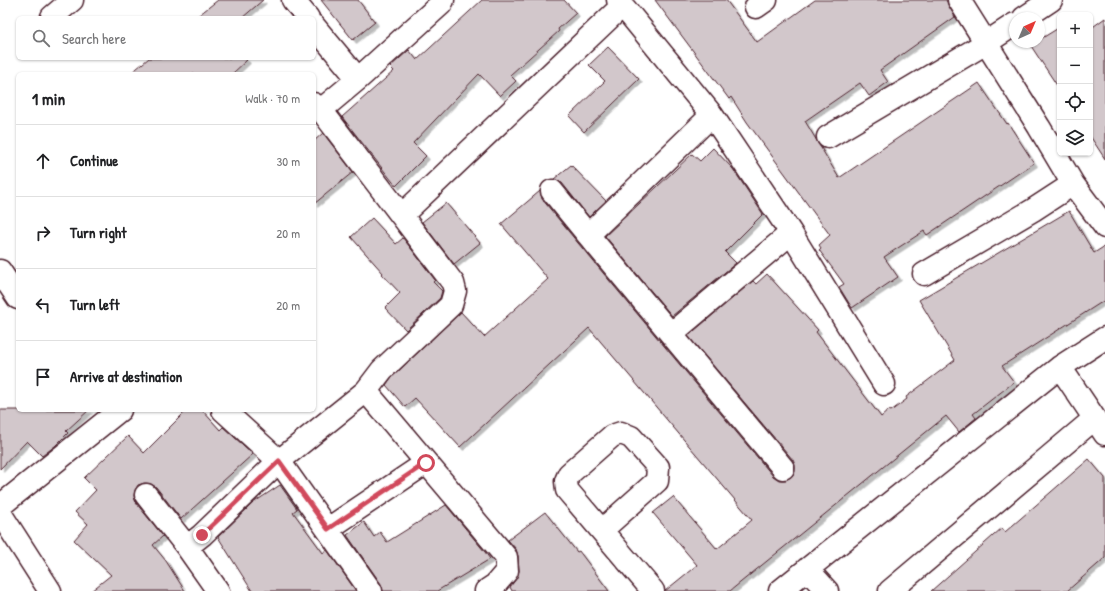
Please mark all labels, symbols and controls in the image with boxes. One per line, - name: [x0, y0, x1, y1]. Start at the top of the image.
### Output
- north arrow: [1009, 12, 1045, 48]
- map controls: [1057, 12, 1093, 156]
- button: +: [1057, 12, 1093, 48]
- search box: [16, 16, 316, 60]
- icon: search: [30, 27, 52, 49]
- text: Search here: [62, 28, 126, 49]
- button: −: [1057, 48, 1093, 84]
- button: locate: [1057, 84, 1093, 120]
- text: 1 min: [32, 87, 65, 110]
- text: Walk · 70 m: [245, 89, 300, 107]
- button: layers: [1057, 120, 1093, 156]
- icon: ahead: [32, 150, 54, 172]
- text: Continue: [70, 150, 118, 171]
- text: 30 m: [277, 152, 300, 170]
- icon: right: [32, 222, 54, 244]
- text: Turn right: [70, 222, 126, 243]
- text: 20 m: [276, 224, 300, 242]
- icon: left: [32, 294, 54, 316]
- text: Turn left: [70, 294, 120, 315]
- text: 20 m: [276, 296, 300, 314]
- icon: arrive: [32, 366, 54, 388]
- text: Arrive at destination: [70, 366, 182, 387]
- route start: [417, 454, 435, 472]
- route end: [193, 526, 211, 544]

